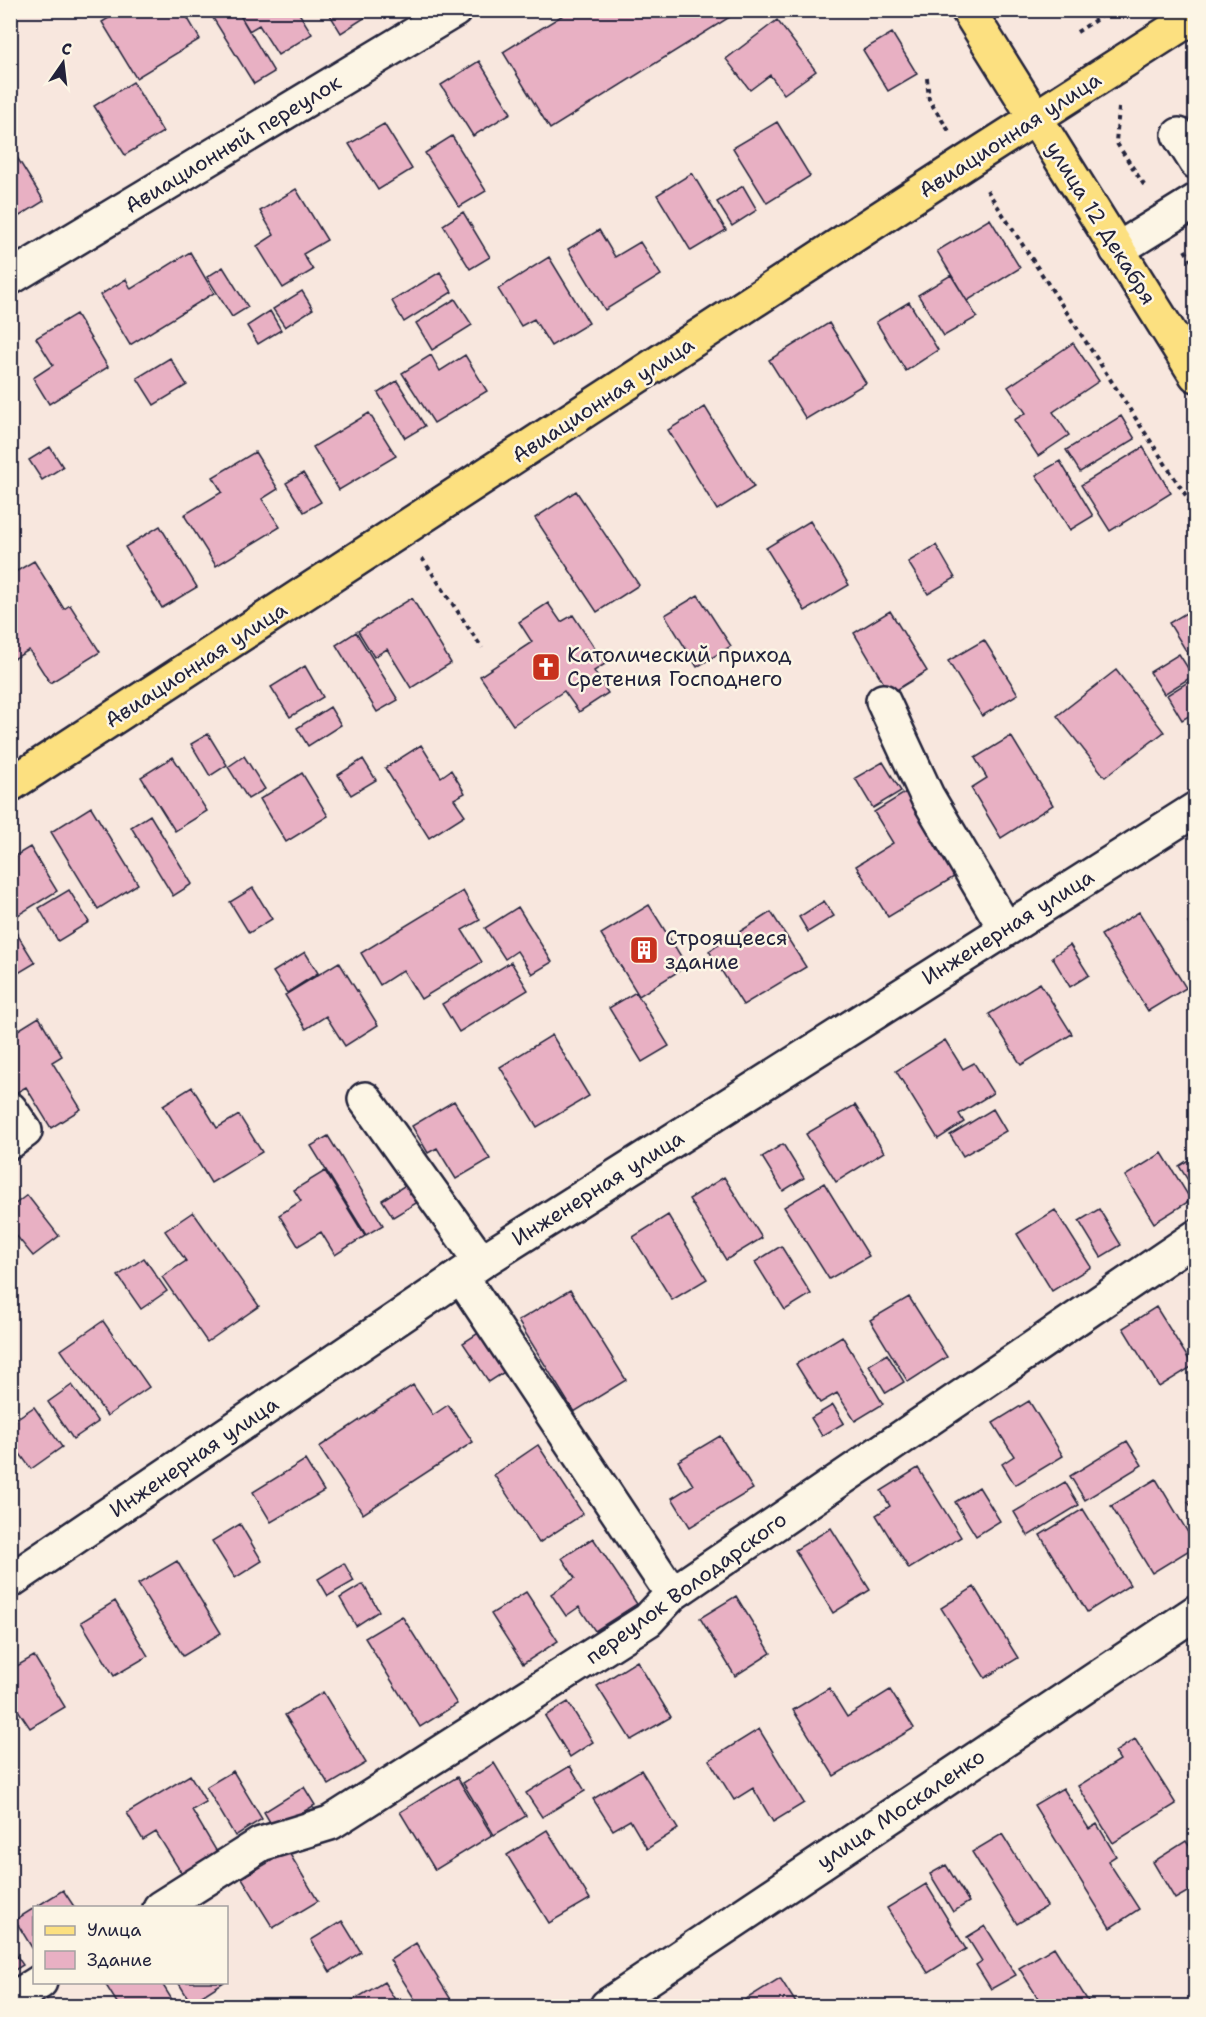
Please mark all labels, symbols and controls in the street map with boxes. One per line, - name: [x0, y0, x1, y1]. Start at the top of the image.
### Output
- north arrow: [33, 33, 93, 93]
- text: С: [59, 38, 74, 60]
- street label: Авиационная улица: [914, 66, 1106, 204]
- street label: Авиационный переулок: [120, 68, 346, 220]
- street label: улица 12 Декабря: [1039, 136, 1163, 310]
- street label: Авиационная улица: [507, 331, 699, 469]
- street label: Авиационная улица: [100, 596, 292, 734]
- place label: Католический приход Сретения Господнего: [567, 641, 792, 693]
- church icon: Католический приход Сретения Господнего: [530, 651, 562, 683]
- street label: Инженерная улица: [917, 863, 1099, 991]
- place label: Строящееся здание: [665, 924, 787, 976]
- building icon: Строящееся здание: [628, 934, 660, 966]
- street label: Инженерная улица: [507, 1124, 689, 1252]
- street label: Инженерная улица: [104, 1390, 284, 1524]
- street label: переулок Володарского: [580, 1505, 792, 1671]
- street label: улица Москаленко: [812, 1742, 990, 1876]
- legend: [33, 1906, 228, 1984]
- text: Улица: [87, 1918, 141, 1942]
- text: Здание: [87, 1948, 152, 1972]

